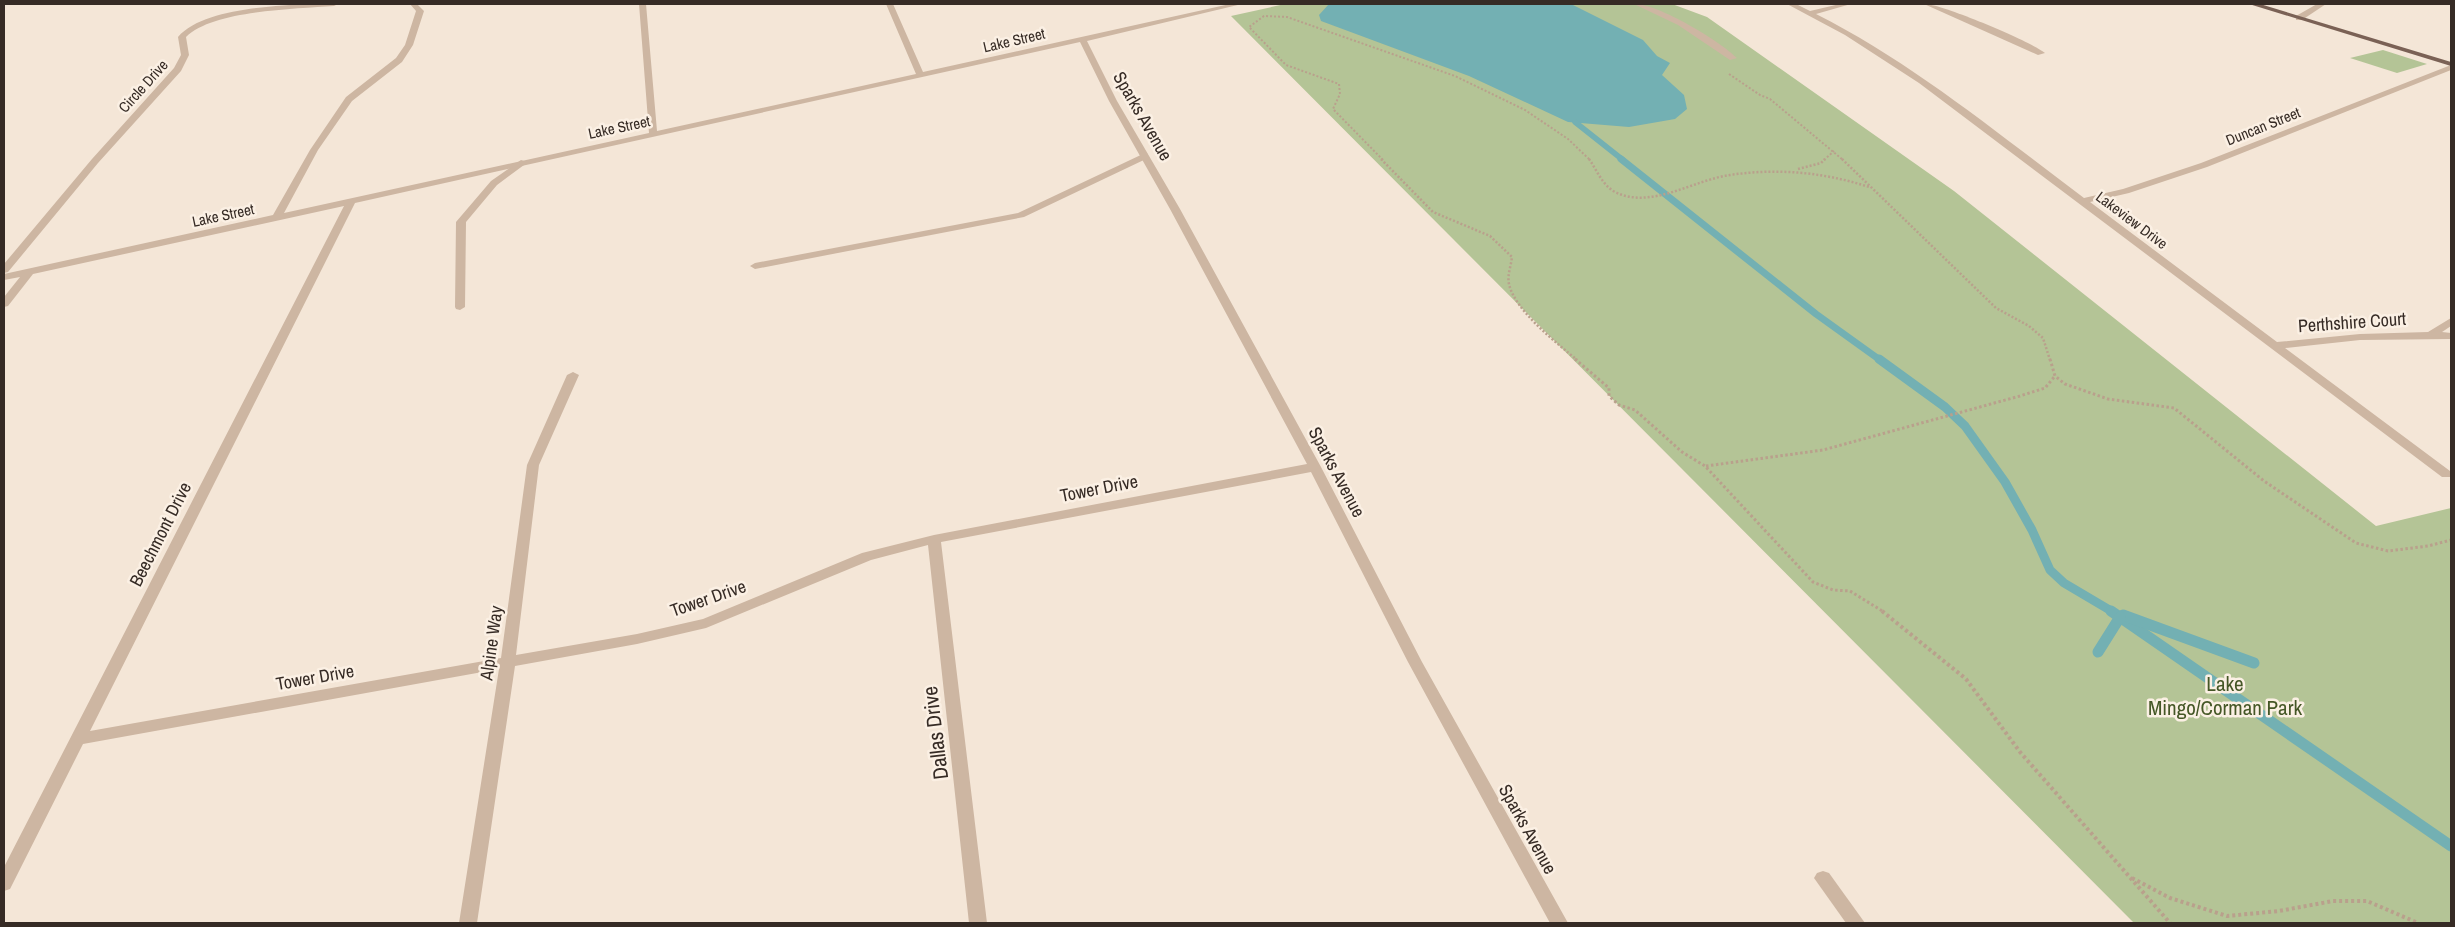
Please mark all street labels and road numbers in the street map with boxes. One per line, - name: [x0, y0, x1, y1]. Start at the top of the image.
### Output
- street label: Lake Street: [981, 23, 1048, 57]
- street label: Circle Drive: [113, 55, 173, 117]
- street label: Sparks Avenue: [1107, 67, 1179, 165]
- street label: Duncan Street: [2223, 101, 2304, 150]
- street label: Lake Street: [586, 110, 653, 144]
- street label: Lakeview Drive: [2092, 186, 2172, 254]
- street label: Lake Street: [190, 198, 257, 232]
- street label: Perthshire Court: [2297, 306, 2407, 338]
- street label: Sparks Avenue: [1303, 422, 1371, 522]
- street label: Tower Drive: [1058, 468, 1140, 508]
- street label: Beechmont Drive: [123, 478, 197, 590]
- street label: Tower Drive: [667, 573, 749, 623]
- street label: Alpine Way: [473, 604, 509, 683]
- street label: Tower Drive: [274, 658, 356, 696]
- street label: Dallas Drive: [915, 685, 955, 781]
- street label: Sparks Avenue: [1493, 780, 1563, 878]

